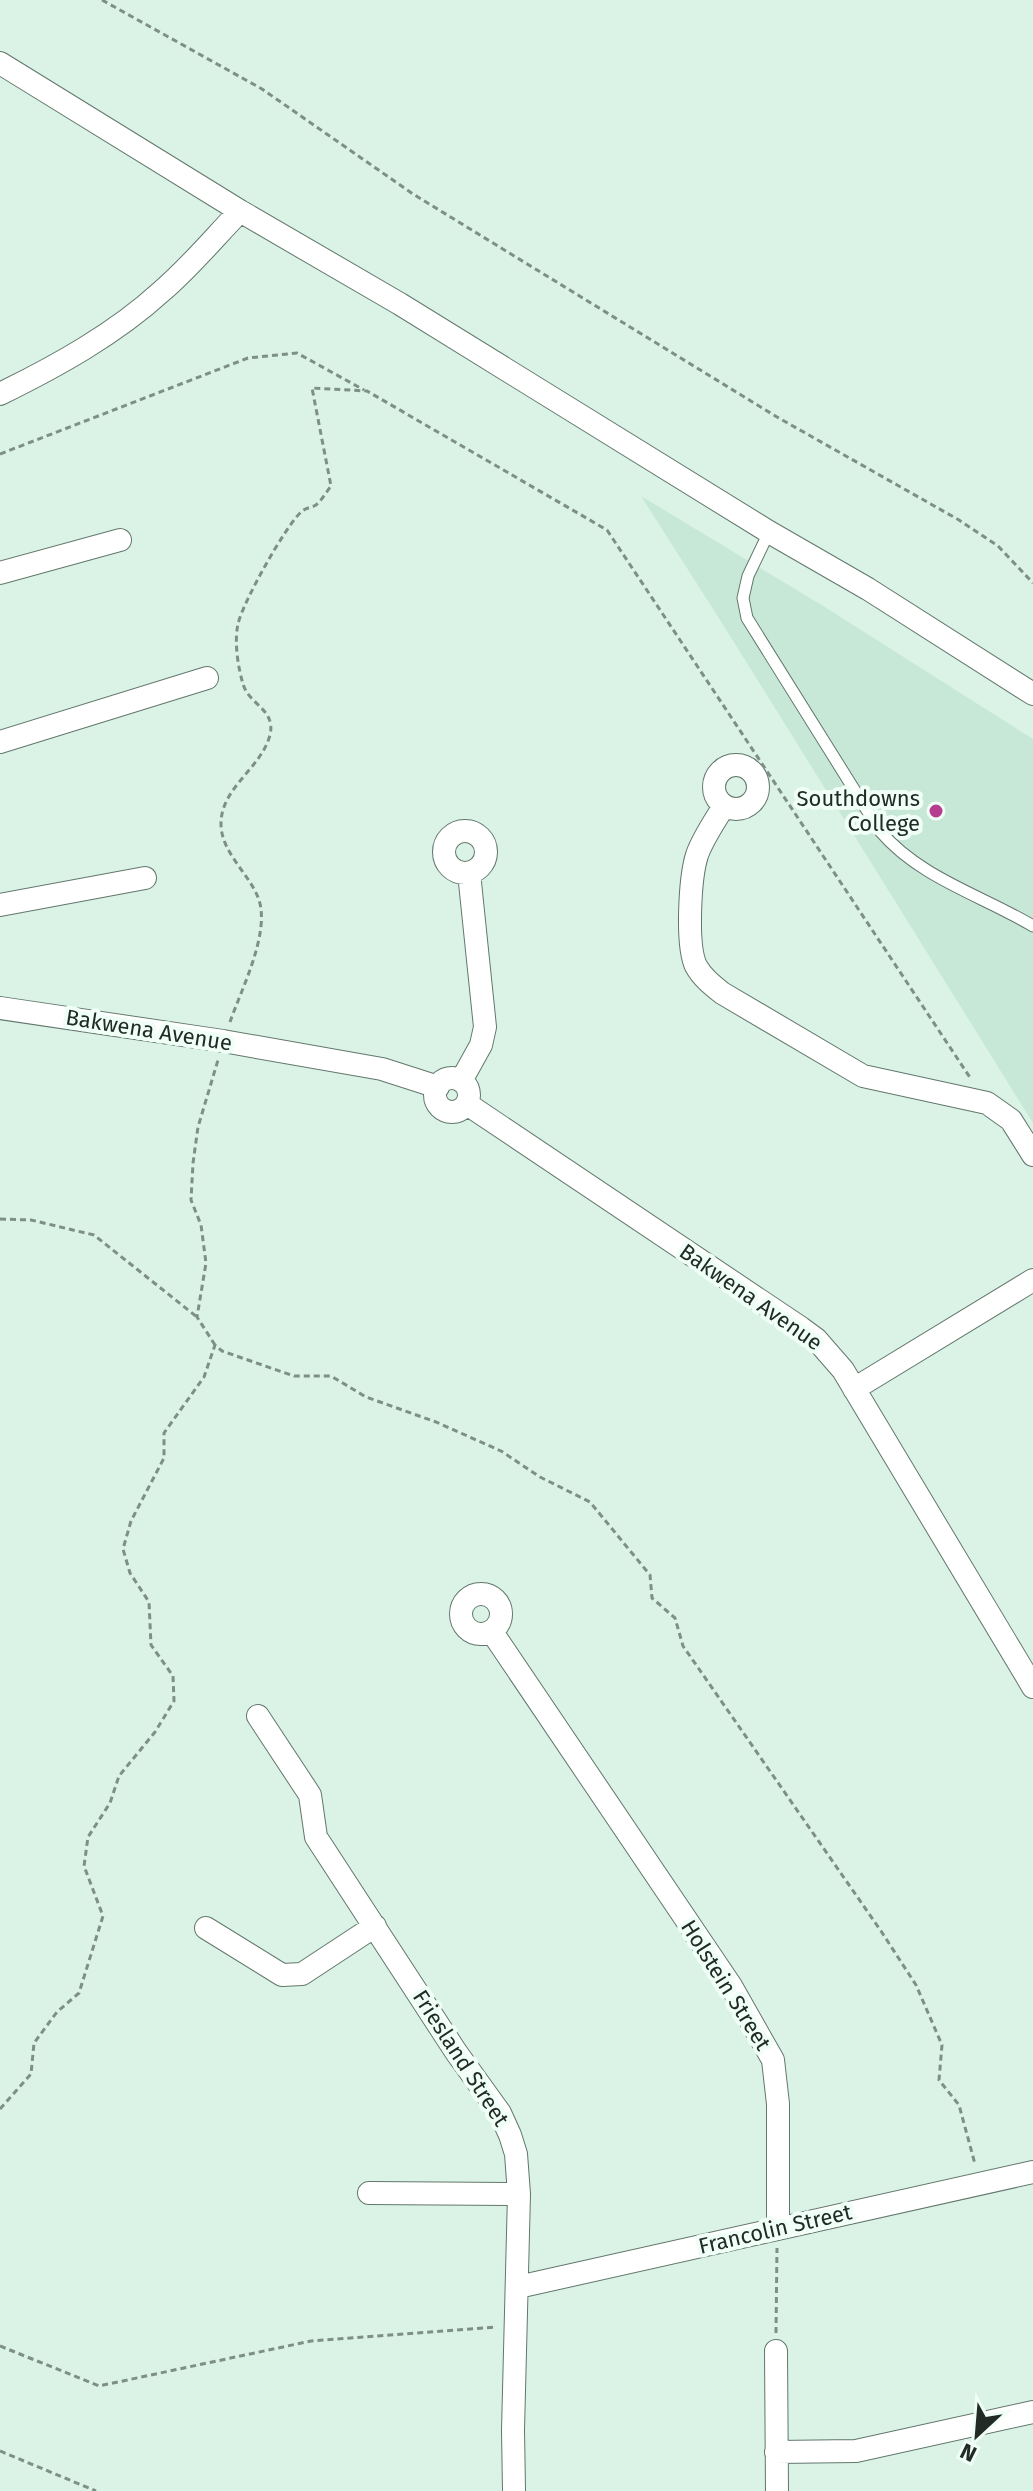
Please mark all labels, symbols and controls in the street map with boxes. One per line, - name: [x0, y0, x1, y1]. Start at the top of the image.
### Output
- place label: Southdowns College: [797, 785, 920, 837]
- marker: Southdowns College: [927, 802, 945, 820]
- street label: Bakwena Avenue: [64, 1004, 234, 1056]
- street label: Bakwena Avenue: [674, 1238, 828, 1356]
- street label: Holstein Street: [675, 1915, 777, 2055]
- street label: Friesland Street: [407, 1985, 515, 2131]
- street label: Francolin Street: [696, 2198, 854, 2260]
- north arrow: [937, 2395, 1017, 2475]
- text: N: [956, 2437, 981, 2468]

